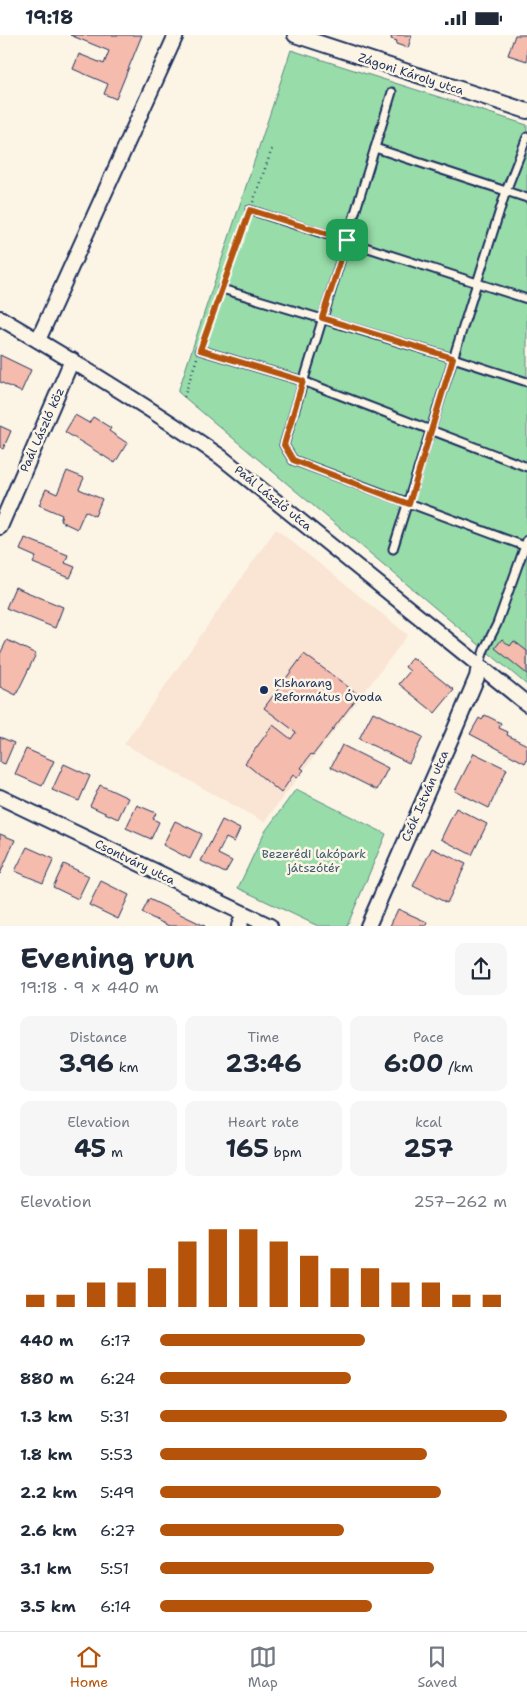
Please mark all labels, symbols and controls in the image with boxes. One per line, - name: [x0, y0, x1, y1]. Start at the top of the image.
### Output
- text: 19:18: [25, 5, 73, 30]
- street label: Zágoni Károly utca: [356, 49, 466, 99]
- pin: [326, 219, 368, 261]
- icon: arrive: [333, 226, 361, 254]
- street label: Paál László köz: [16, 385, 68, 475]
- street label: Paál László utca: [231, 462, 315, 535]
- place label: Kisharang Református Óvoda: [274, 675, 382, 705]
- marker: Kisharang Református Óvoda: [258, 684, 270, 696]
- street label: Csók István utca: [398, 747, 453, 844]
- street label: Csontváry utca: [92, 836, 178, 889]
- park label: Bezerédi lakópark játszótér: [262, 846, 366, 876]
- text: Evening run: [20, 939, 195, 977]
- button: share: [455, 943, 507, 995]
- text: 19:18 · 9 × 440 m: [20, 977, 159, 998]
- text: Distance: [70, 1028, 127, 1046]
- text: Time: [247, 1028, 280, 1046]
- text: Pace: [413, 1028, 444, 1046]
- text: 3.96: [58, 1046, 114, 1080]
- text: 23:46: [225, 1046, 302, 1080]
- text: 6:00: [384, 1046, 443, 1080]
- text: km: [114, 1058, 139, 1076]
- text: /km: [443, 1058, 473, 1076]
- text: Elevation: [67, 1113, 130, 1131]
- text: Heart rate: [228, 1113, 299, 1131]
- text: kcal: [415, 1113, 442, 1131]
- text: 45: [74, 1131, 106, 1165]
- text: 165: [225, 1131, 269, 1165]
- text: 257: [403, 1131, 454, 1165]
- text: m: [106, 1143, 123, 1161]
- text: bpm: [269, 1143, 302, 1161]
- text: Elevation: [20, 1191, 92, 1212]
- text: 257–262 m: [414, 1191, 507, 1212]
- text: 440 m: [20, 1330, 74, 1351]
- text: 6:17: [100, 1330, 131, 1351]
- text: 880 m: [20, 1368, 74, 1389]
- text: 6:24: [100, 1368, 136, 1389]
- text: 1.3 km: [20, 1406, 73, 1427]
- text: 5:31: [100, 1406, 130, 1427]
- text: 1.8 km: [20, 1444, 72, 1465]
- text: 5:53: [100, 1444, 134, 1465]
- text: 2.2 km: [20, 1482, 77, 1503]
- text: 5:49: [100, 1482, 134, 1503]
- text: 2.6 km: [20, 1520, 77, 1541]
- text: 6:27: [100, 1520, 135, 1541]
- text: 3.1 km: [20, 1558, 71, 1579]
- text: 5:51: [100, 1558, 129, 1579]
- text: 3.5 km: [20, 1596, 76, 1617]
- text: 6:14: [100, 1596, 131, 1617]
- tab: Home: [70, 1643, 108, 1691]
- tab: Map: [248, 1643, 278, 1691]
- tab: Saved: [417, 1643, 457, 1691]

